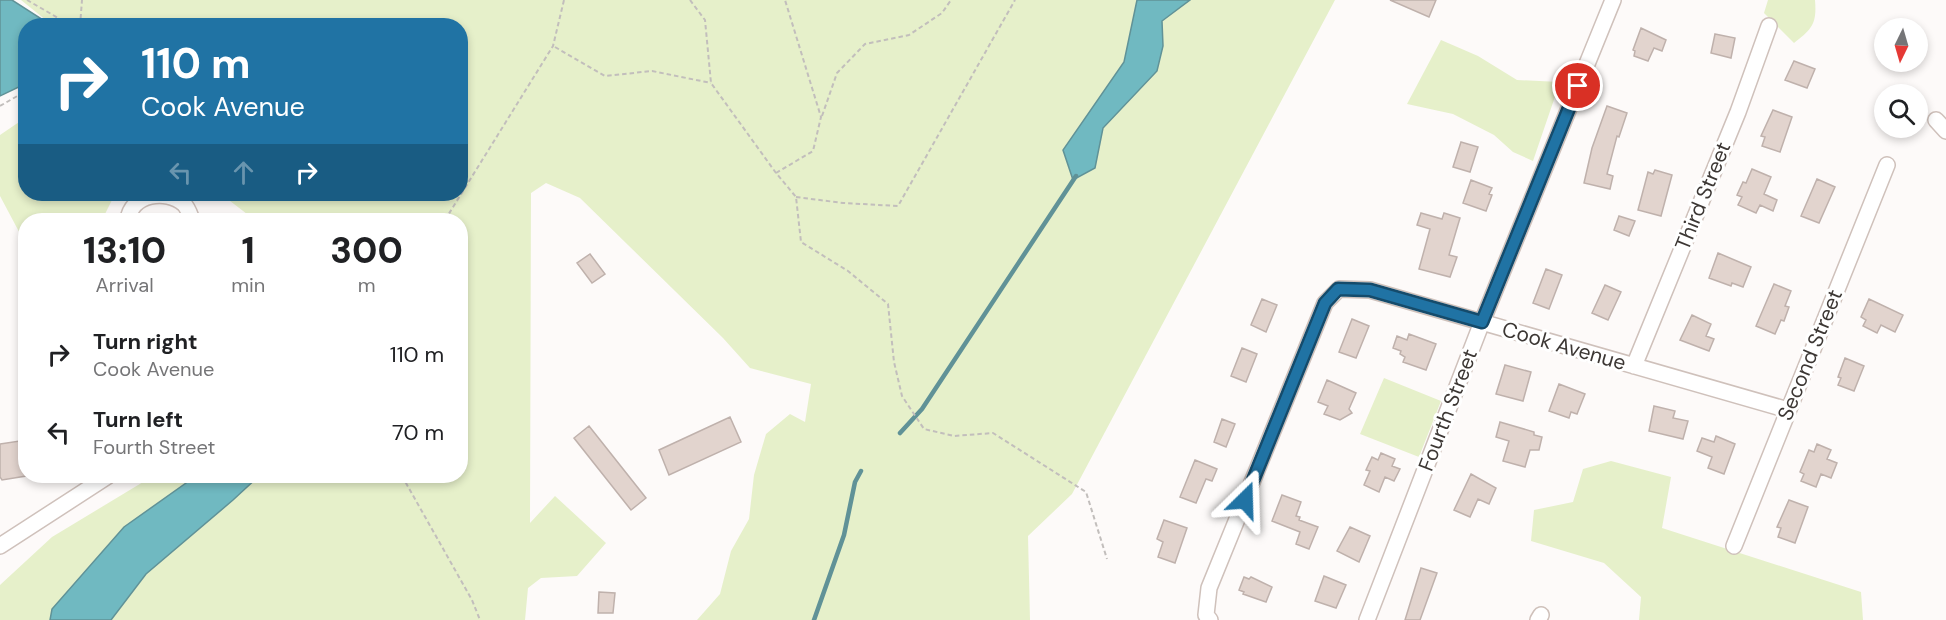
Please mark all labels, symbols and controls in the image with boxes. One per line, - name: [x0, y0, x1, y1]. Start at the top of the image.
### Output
- north arrow: [1874, 18, 1928, 72]
- map controls: [1874, 18, 1928, 138]
- text: 110 m: [141, 36, 251, 91]
- icon: right: [42, 42, 120, 120]
- pin: [1552, 60, 1603, 111]
- icon: arrive: [1561, 69, 1594, 102]
- button: search: [1874, 84, 1928, 138]
- text: Cook Avenue: [141, 89, 305, 124]
- street label: Third Street: [1669, 138, 1737, 254]
- icon: left: [164, 156, 197, 189]
- icon: ahead: [227, 156, 260, 189]
- icon: right: [290, 156, 323, 189]
- text: 13:10: [83, 227, 166, 274]
- text: 1: [242, 227, 255, 274]
- text: 300: [330, 227, 403, 274]
- text: Arrival: [95, 272, 154, 298]
- text: min: [231, 272, 265, 298]
- text: m: [358, 272, 376, 298]
- street label: Second Street: [1771, 285, 1849, 425]
- street label: Cook Avenue: [1499, 315, 1629, 377]
- text: Turn right: [93, 327, 198, 356]
- icon: right: [42, 338, 75, 371]
- text: 110 m: [390, 340, 444, 369]
- street label: Fourth Street: [1412, 345, 1484, 475]
- text: Cook Avenue: [93, 356, 214, 382]
- text: Turn left: [93, 405, 183, 434]
- icon: left: [42, 416, 75, 449]
- text: 70 m: [392, 418, 444, 447]
- text: Fourth Street: [93, 434, 215, 460]
- position arrow: [1213, 468, 1277, 532]

